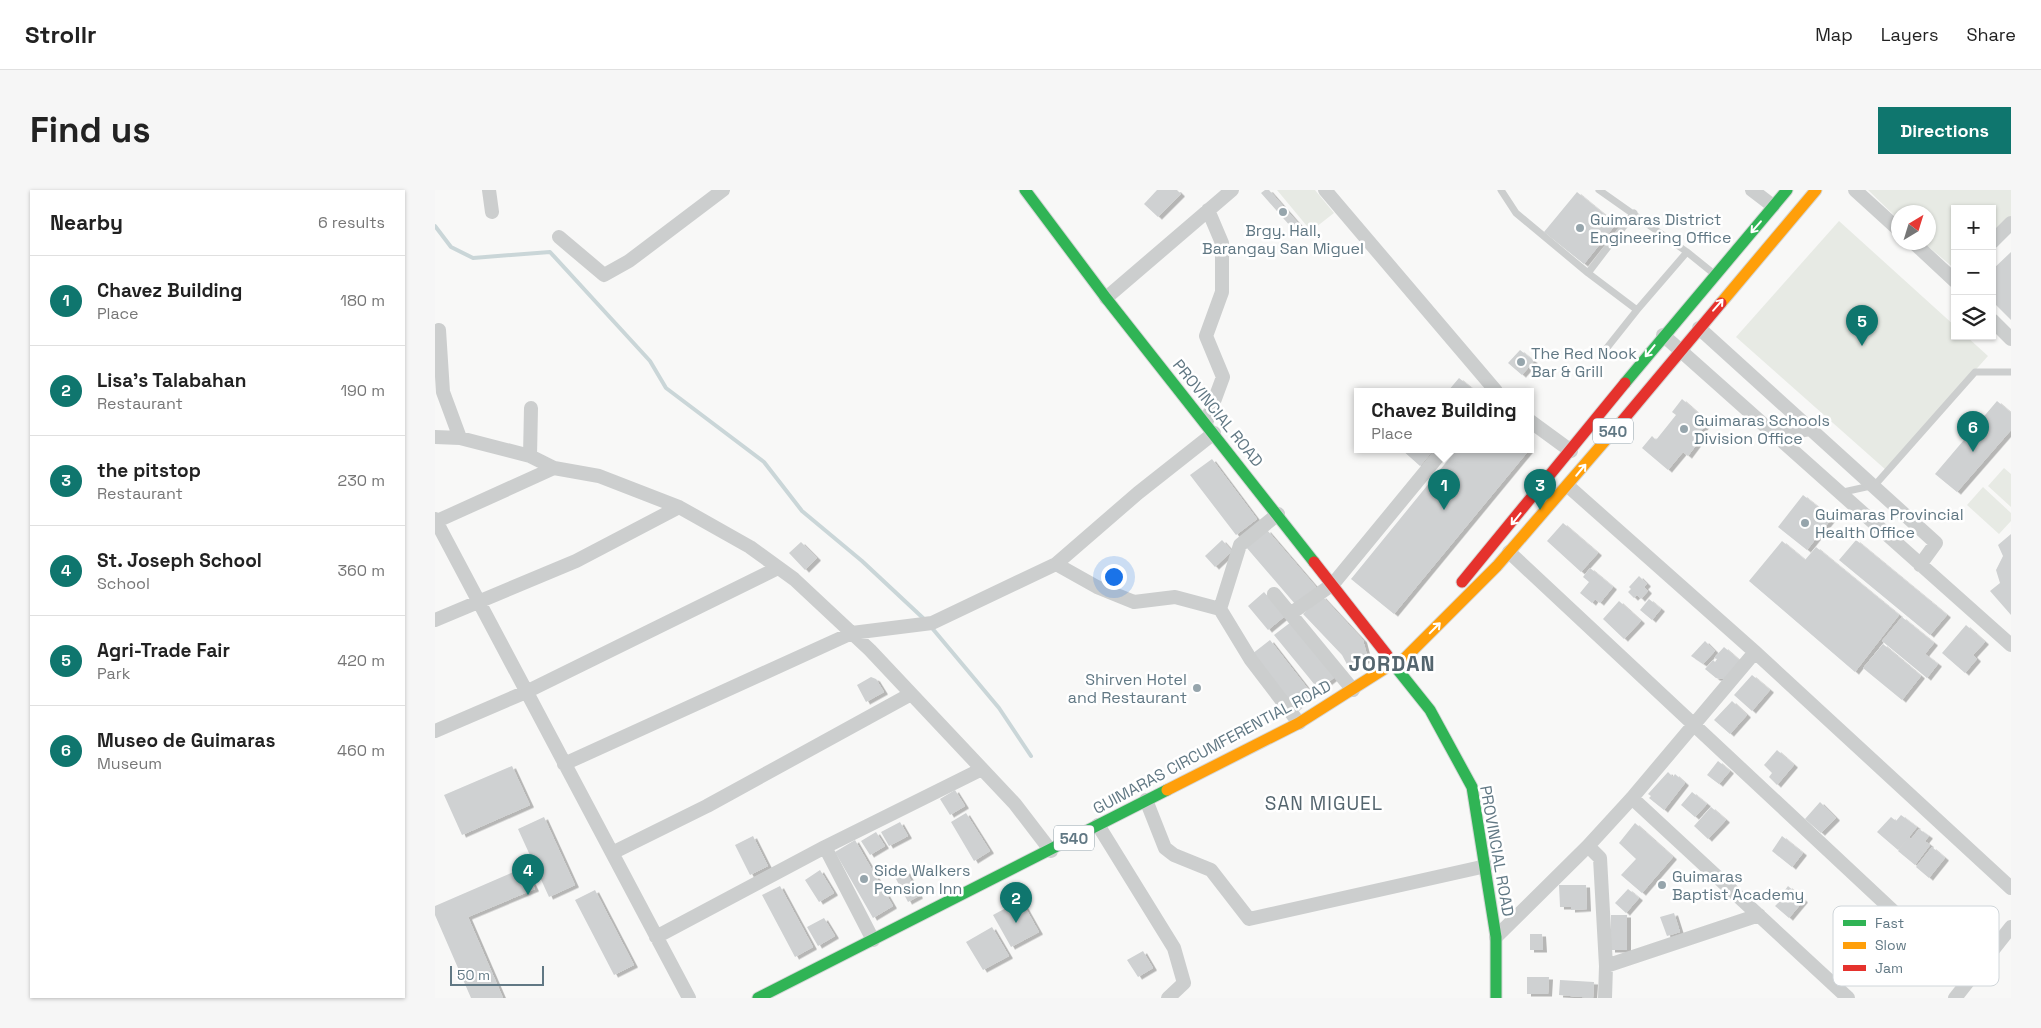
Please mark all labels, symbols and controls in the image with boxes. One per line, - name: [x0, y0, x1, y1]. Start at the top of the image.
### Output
- text: Strollr: [25, 19, 97, 50]
- text: Map: [1815, 23, 1853, 46]
- text: Layers: [1881, 23, 1938, 46]
- text: Share: [1966, 23, 2016, 46]
- button: Directions: [1878, 107, 2011, 154]
- text: Find us: [30, 108, 151, 152]
- north arrow: [1891, 205, 1936, 250]
- map controls: [1951, 205, 1996, 340]
- button: +: [1951, 205, 1996, 250]
- marker: Brgy. Hall, Barangay San Miguel: [1277, 206, 1289, 218]
- text: Nearby: [50, 209, 123, 236]
- place label: Guimaras District Engineering Office: [1590, 209, 1731, 248]
- text: 6 results: [318, 212, 385, 233]
- place label: Brgy. Hall, Barangay San Miguel: [1202, 220, 1364, 259]
- one-way arrow: [1750, 220, 1761, 233]
- marker: Guimaras District Engineering Office: [1574, 222, 1586, 234]
- button: −: [1951, 250, 1996, 295]
- text: Chavez Building: [97, 278, 242, 303]
- text: 1: [62, 290, 70, 311]
- text: 180 m: [340, 290, 385, 311]
- button: layers: [1951, 295, 1996, 340]
- one-way arrow: [1713, 298, 1724, 311]
- text: Place: [97, 303, 139, 324]
- pin: 5: [1846, 305, 1878, 346]
- place label: The Red Nook Bar & Grill: [1531, 343, 1637, 382]
- one-way arrow: [1645, 344, 1656, 357]
- street label: PROVINCIAL ROAD: [1168, 355, 1268, 471]
- marker: The Red Nook Bar & Grill: [1515, 356, 1527, 368]
- text: Lisa's Talabahan: [97, 368, 246, 393]
- text: 2: [61, 380, 71, 401]
- text: 190 m: [340, 380, 385, 401]
- popup: [1354, 388, 1534, 453]
- text: Restaurant: [97, 393, 183, 414]
- text: Chavez Building: [1371, 398, 1517, 423]
- place label: Guimaras Schools Division Office: [1694, 410, 1830, 449]
- pin: 6: [1957, 411, 1989, 452]
- road number: 540: [1593, 418, 1633, 444]
- text: Place: [1371, 423, 1413, 444]
- marker: Guimaras Schools Division Office: [1678, 423, 1690, 435]
- text: the pitstop: [97, 458, 201, 483]
- one-way arrow: [1575, 464, 1586, 477]
- pin: 1: [1428, 469, 1460, 510]
- pin: 3: [1524, 469, 1556, 510]
- text: 3: [61, 470, 71, 491]
- text: 230 m: [338, 470, 385, 491]
- text: Restaurant: [97, 483, 183, 504]
- place label: Guimaras Provincial Health Office: [1815, 504, 1964, 543]
- one-way arrow: [1510, 512, 1521, 525]
- marker: Guimaras Provincial Health Office: [1799, 517, 1811, 529]
- text: St. Joseph School: [97, 548, 262, 573]
- text: 4: [61, 560, 71, 581]
- text: 360 m: [337, 560, 385, 581]
- your location: [1101, 564, 1127, 590]
- text: School: [97, 573, 150, 594]
- one-way arrow: [1429, 622, 1441, 634]
- text: Agri-Trade Fair: [97, 638, 230, 663]
- text: 5: [61, 650, 71, 671]
- text: 420 m: [337, 650, 385, 671]
- district label: JORDAN: [1348, 650, 1436, 677]
- text: Park: [97, 663, 130, 684]
- place label: Shirven Hotel and Restaurant: [1068, 669, 1187, 708]
- street label: GUIMARAS CIRCUMFERENTIAL ROAD: [1089, 675, 1335, 819]
- marker: Shirven Hotel and Restaurant: [1191, 682, 1203, 694]
- text: Museo de Guimaras: [97, 728, 275, 753]
- text: 6: [61, 740, 71, 761]
- text: 460 m: [337, 740, 385, 761]
- text: Museum: [97, 753, 162, 774]
- street label: PROVINCIAL ROAD: [1475, 784, 1519, 918]
- district label: SAN MIGUEL: [1265, 791, 1383, 816]
- road number: 540: [1054, 826, 1094, 850]
- pin: 4: [512, 854, 544, 895]
- place label: Side Walkers Pension Inn: [874, 860, 970, 899]
- place label: Guimaras Baptist Academy: [1672, 866, 1804, 905]
- marker: Side Walkers Pension Inn: [858, 873, 870, 885]
- marker: Guimaras Baptist Academy: [1656, 879, 1668, 891]
- pin: 2: [1000, 882, 1032, 923]
- legend: [1833, 906, 1999, 986]
- text: Fast: [1875, 914, 1904, 932]
- text: Slow: [1875, 936, 1907, 954]
- text: Jam: [1875, 959, 1903, 977]
- scale bar: [450, 963, 544, 986]
- text: 50 m: [457, 966, 490, 984]

